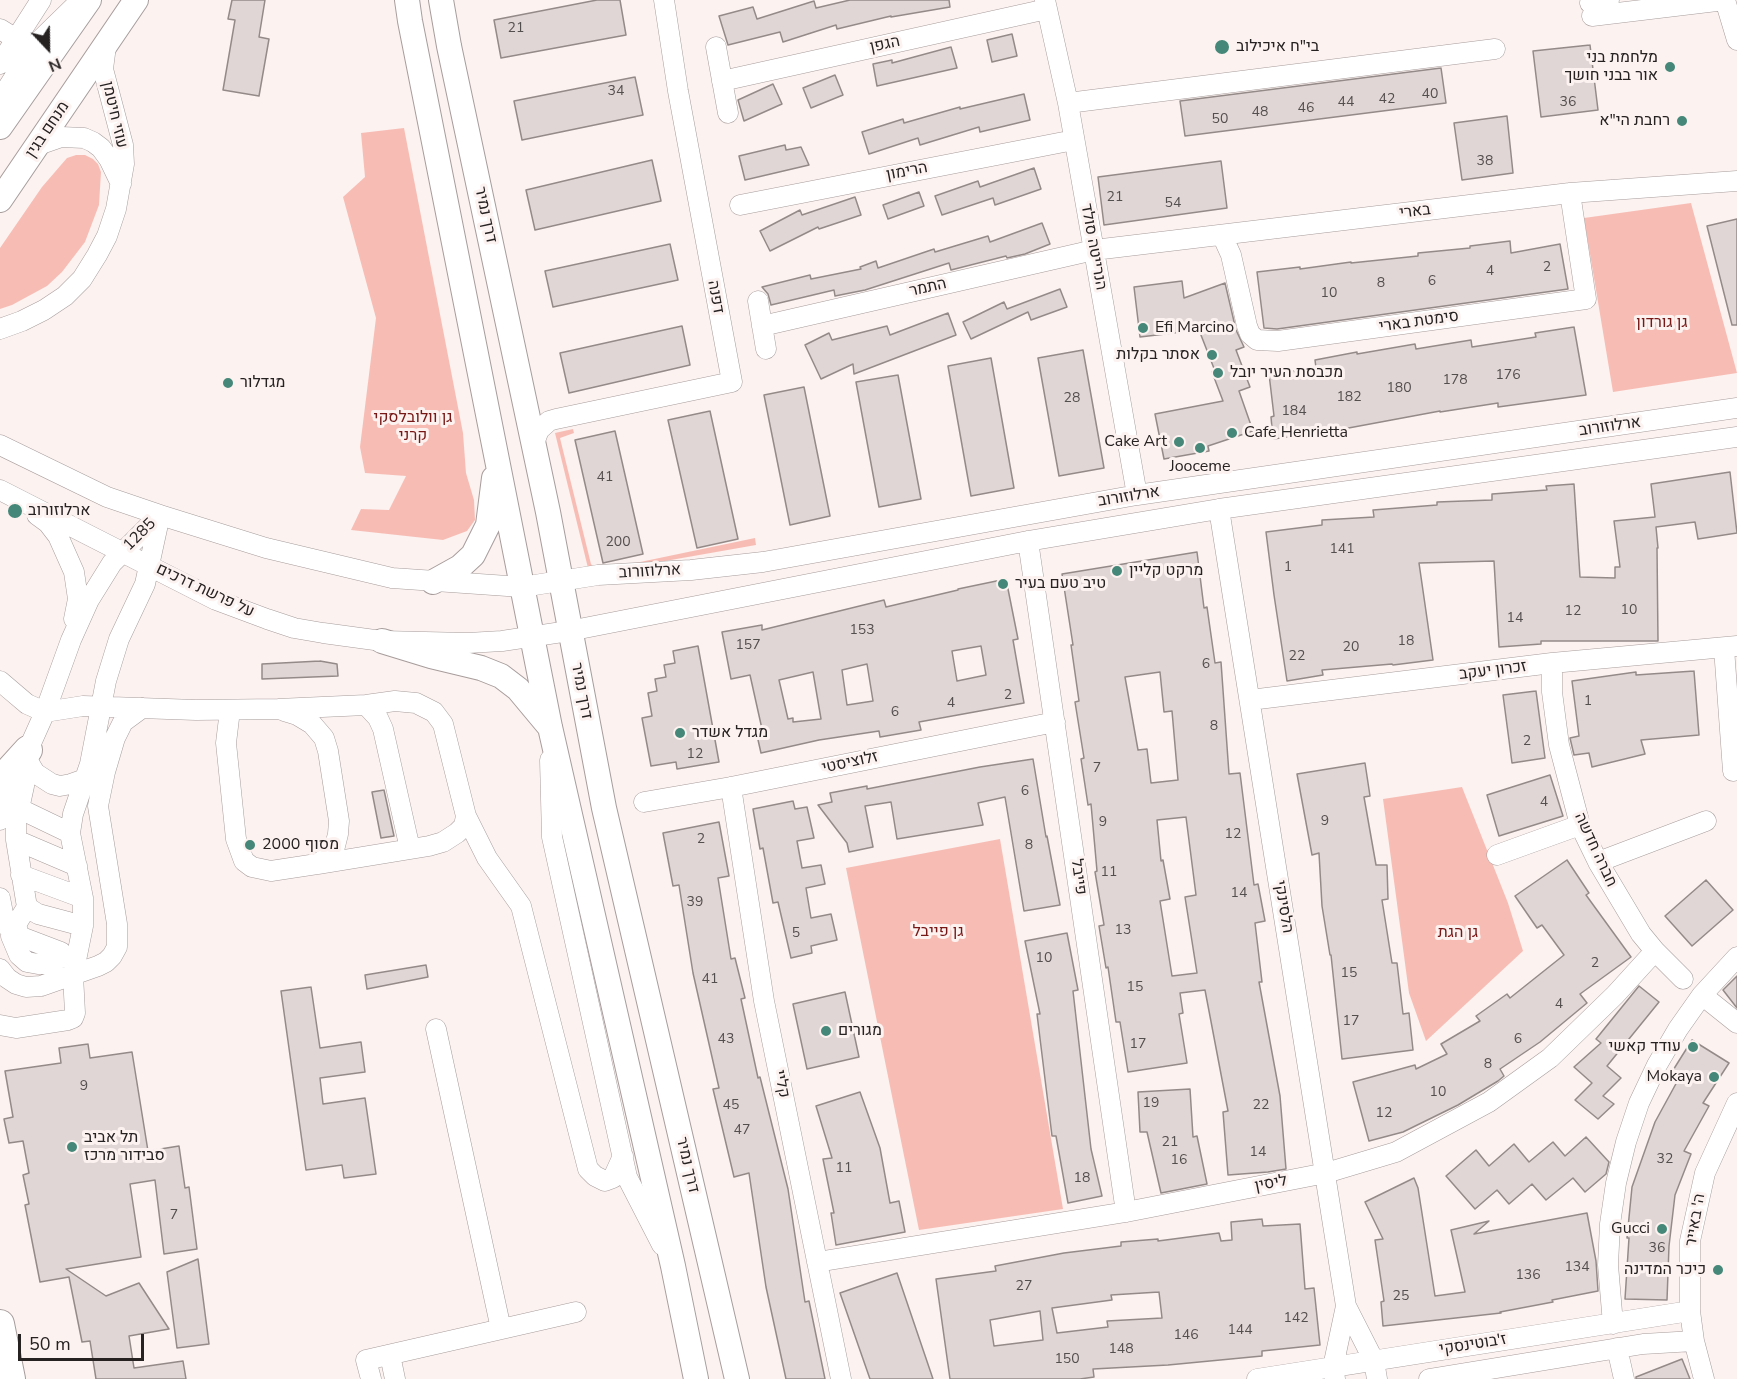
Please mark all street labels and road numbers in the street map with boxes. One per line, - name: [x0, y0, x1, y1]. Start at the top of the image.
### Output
- street label: הגפן: [868, 32, 902, 58]
- street label: עוזי חיטמן: [97, 80, 131, 150]
- street label: מנחם בגין: [22, 98, 74, 162]
- street label: הרימון: [885, 159, 929, 185]
- street label: דרך נמיר: [470, 185, 500, 245]
- street label: בארי: [1398, 201, 1432, 223]
- street label: הנרייטה סולד: [1076, 202, 1110, 292]
- street label: התמר: [908, 274, 948, 302]
- street label: דפנה: [703, 279, 727, 315]
- street label: סימטת בארי: [1378, 307, 1460, 337]
- street label: ארלוזורוב: [1578, 413, 1642, 441]
- street label: ארלוזורוב: [1097, 483, 1161, 511]
- street label: 1285: [120, 515, 160, 555]
- street label: על פרשת דרכים: [153, 560, 257, 622]
- street label: ארלוזורוב: [618, 561, 682, 583]
- street label: זכרון יעקב: [1458, 657, 1528, 685]
- street label: דרך נמיר: [566, 661, 596, 721]
- street label: זלוציסטי: [820, 748, 880, 778]
- street label: חברה חדשה: [1569, 810, 1621, 890]
- street label: פייבל: [1066, 858, 1090, 896]
- street label: הלסינקי: [1269, 879, 1297, 935]
- street label: קליי: [769, 1069, 793, 1099]
- street label: דרך נמיר: [671, 1135, 703, 1195]
- street label: ליסין: [1253, 1171, 1289, 1197]
- street label: ה' באייר: [1682, 1192, 1710, 1248]
- street label: ז'בוטינסקי: [1438, 1330, 1508, 1360]

